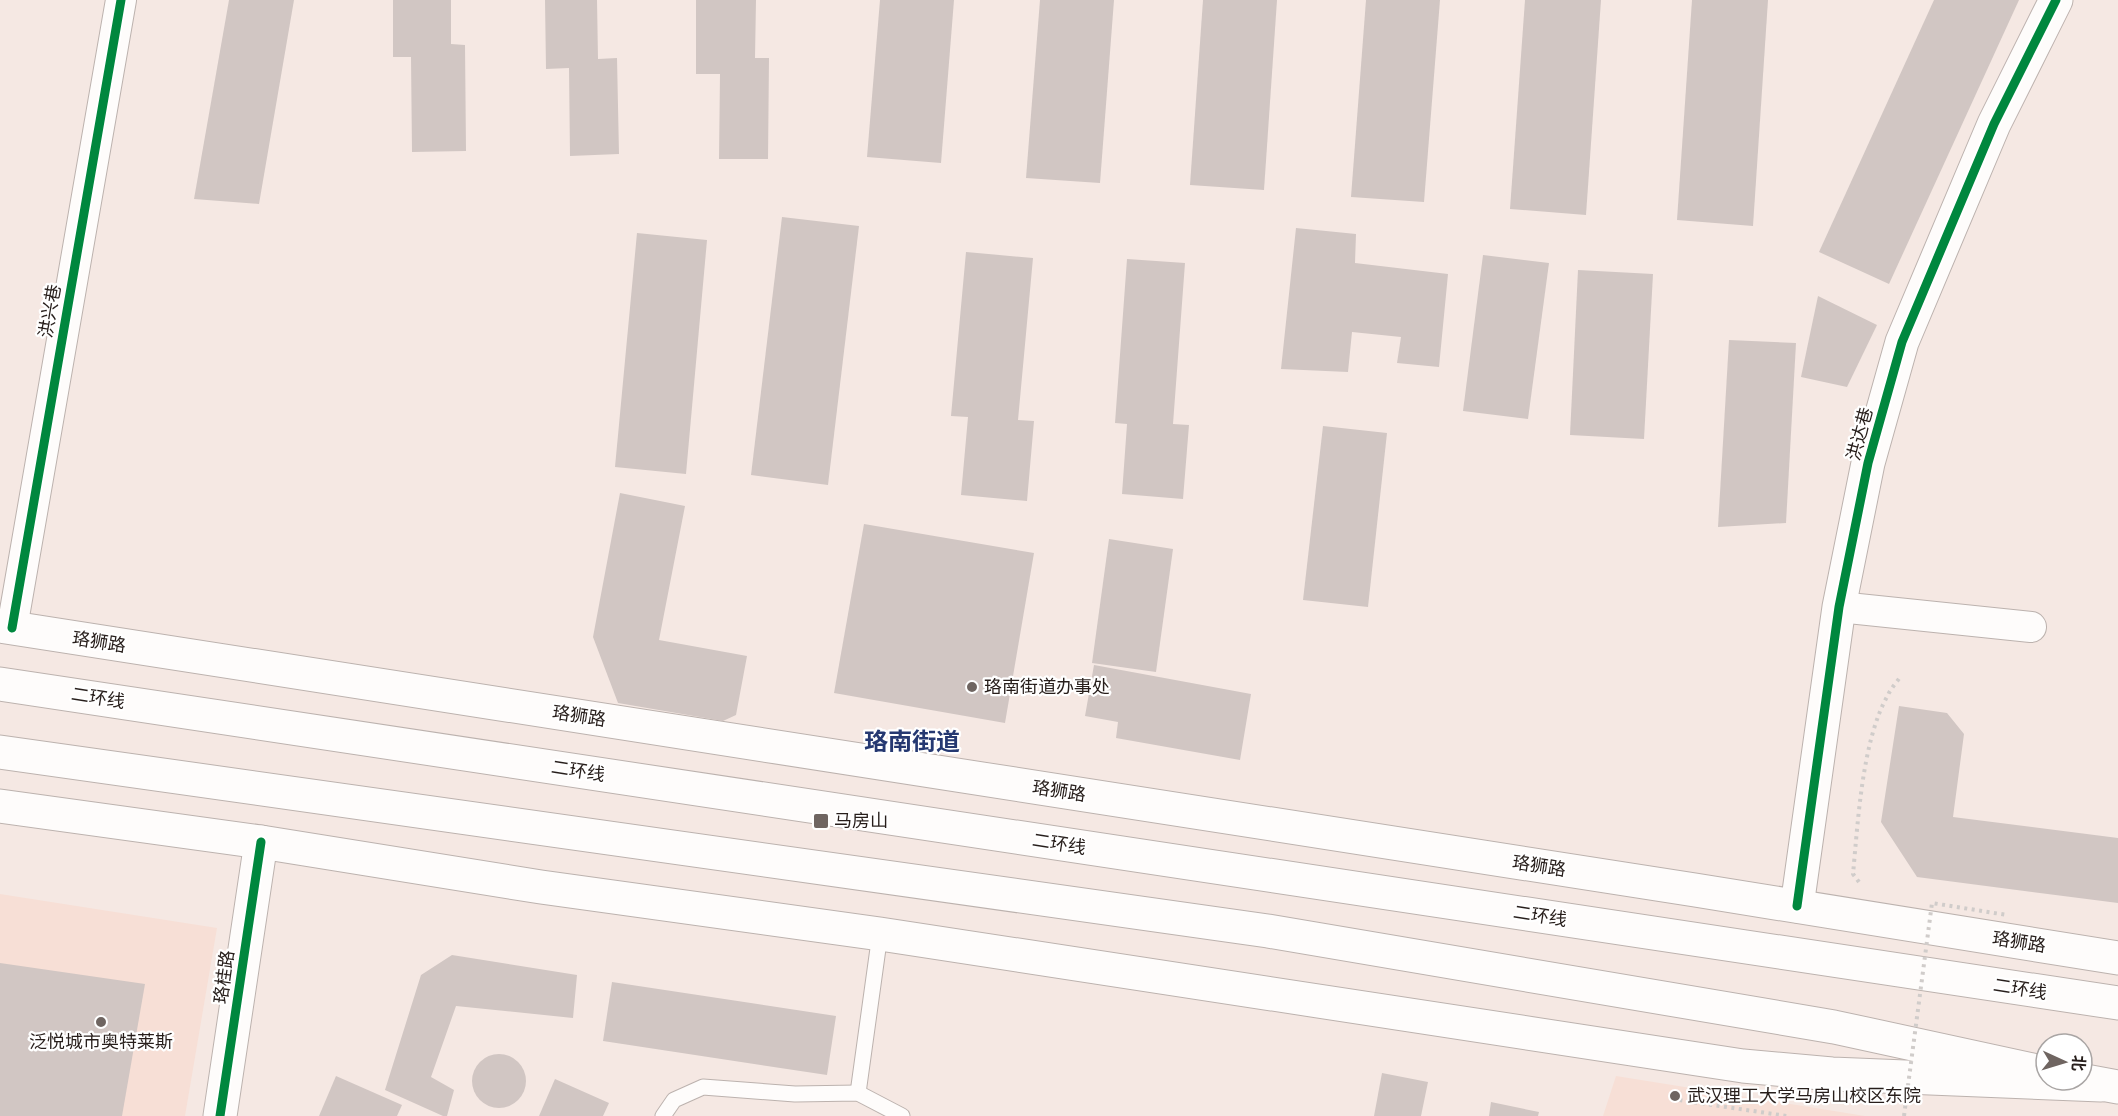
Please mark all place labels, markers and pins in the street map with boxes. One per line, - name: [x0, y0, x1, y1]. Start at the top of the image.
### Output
- place label: 珞南街道办事处: [984, 676, 1110, 697]
- marker: 珞南街道办事处: [965, 680, 979, 694]
- place label: 马房山: [834, 810, 888, 831]
- marker: 马房山: [812, 812, 830, 830]
- marker: 泛悦城市奥特莱斯: [94, 1015, 108, 1029]
- place label: 泛悦城市奥特莱斯: [29, 1031, 173, 1052]
- place label: 武汉理工大学马房山校区东院: [1687, 1085, 1921, 1106]
- marker: 武汉理工大学马房山校区东院: [1668, 1089, 1682, 1103]

